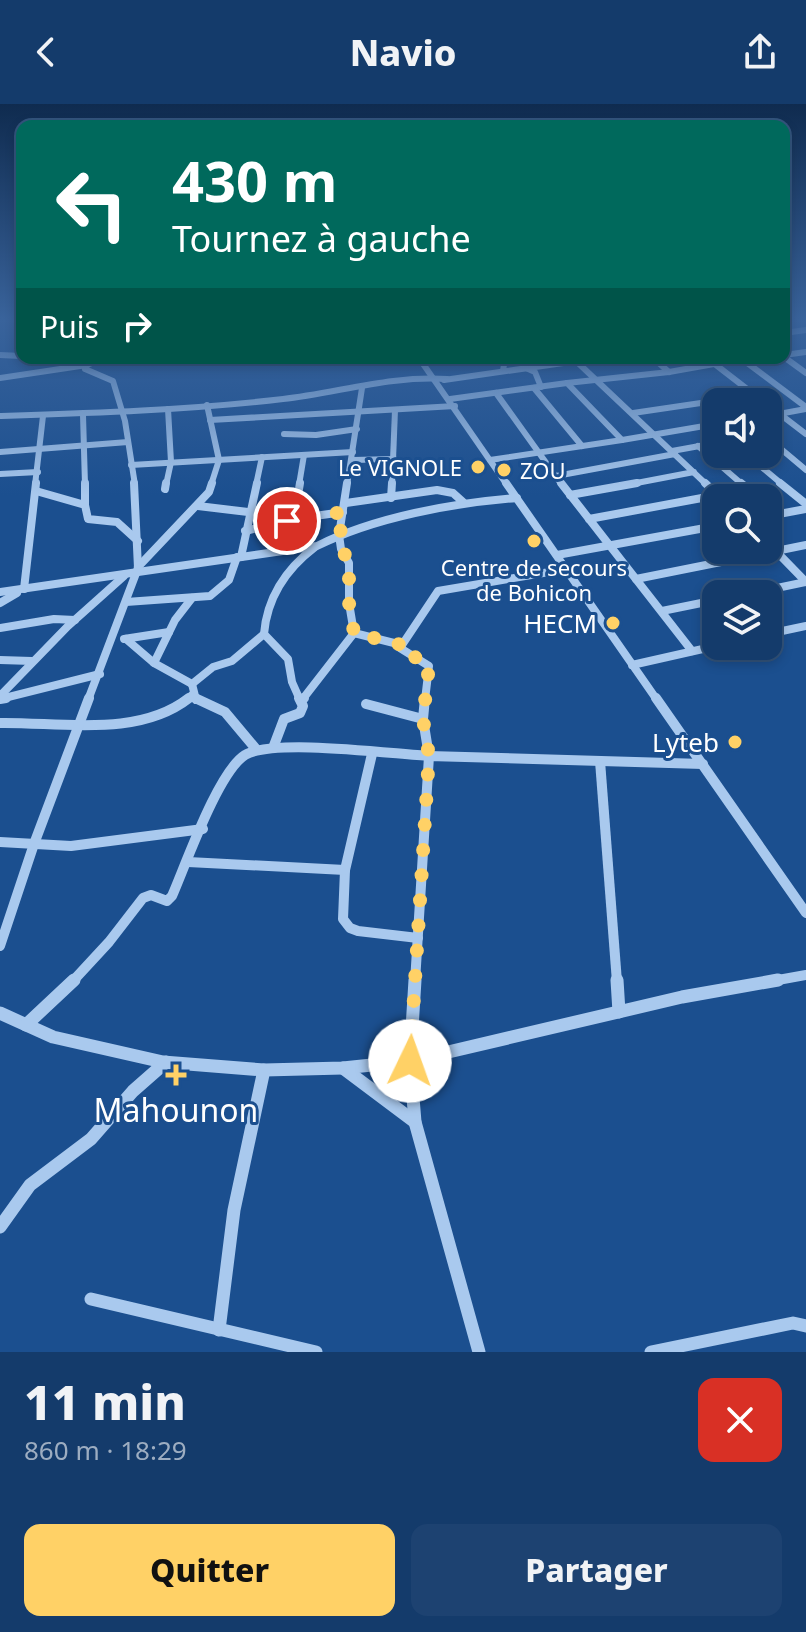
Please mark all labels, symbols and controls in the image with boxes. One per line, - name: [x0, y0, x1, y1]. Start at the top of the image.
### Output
- text: Navio: [350, 28, 456, 77]
- icon: back: [24, 30, 68, 74]
- icon: share: [738, 30, 782, 74]
- text: 430 m: [172, 142, 337, 218]
- icon: left: [40, 152, 144, 256]
- text: Tournez à gauche: [172, 214, 471, 263]
- icon: right: [115, 304, 159, 348]
- text: Puis: [40, 306, 99, 347]
- map controls: [702, 388, 782, 660]
- button: sound: [702, 388, 782, 468]
- place label: Le VIGNOLE: [338, 452, 462, 482]
- place label: ZOU: [520, 455, 566, 485]
- marker: Le VIGNOLE: [469, 458, 487, 476]
- marker: ZOU: [495, 461, 513, 479]
- button: search: [702, 484, 782, 564]
- pin: [253, 487, 321, 555]
- icon: arrive: [265, 499, 309, 543]
- marker: Centre de secours de Bohicon: [525, 532, 543, 550]
- place label: Centre de secours de Bohicon: [441, 552, 627, 607]
- button: layers: [702, 580, 782, 660]
- place label: HECM: [523, 605, 597, 641]
- marker: HECM: [604, 614, 622, 632]
- place label: Lyteb: [652, 724, 719, 760]
- marker: Lyteb: [726, 733, 744, 751]
- position arrow: [368, 1019, 452, 1103]
- marker: Mahounon: [165, 1064, 187, 1086]
- place label: Mahounon: [94, 1088, 258, 1131]
- text: 11 min: [24, 1369, 186, 1434]
- button: close: [698, 1378, 782, 1462]
- text: 860 m · 18:29: [24, 1432, 187, 1468]
- button: Quitter: [24, 1524, 395, 1616]
- button: Partager: [411, 1524, 782, 1616]

